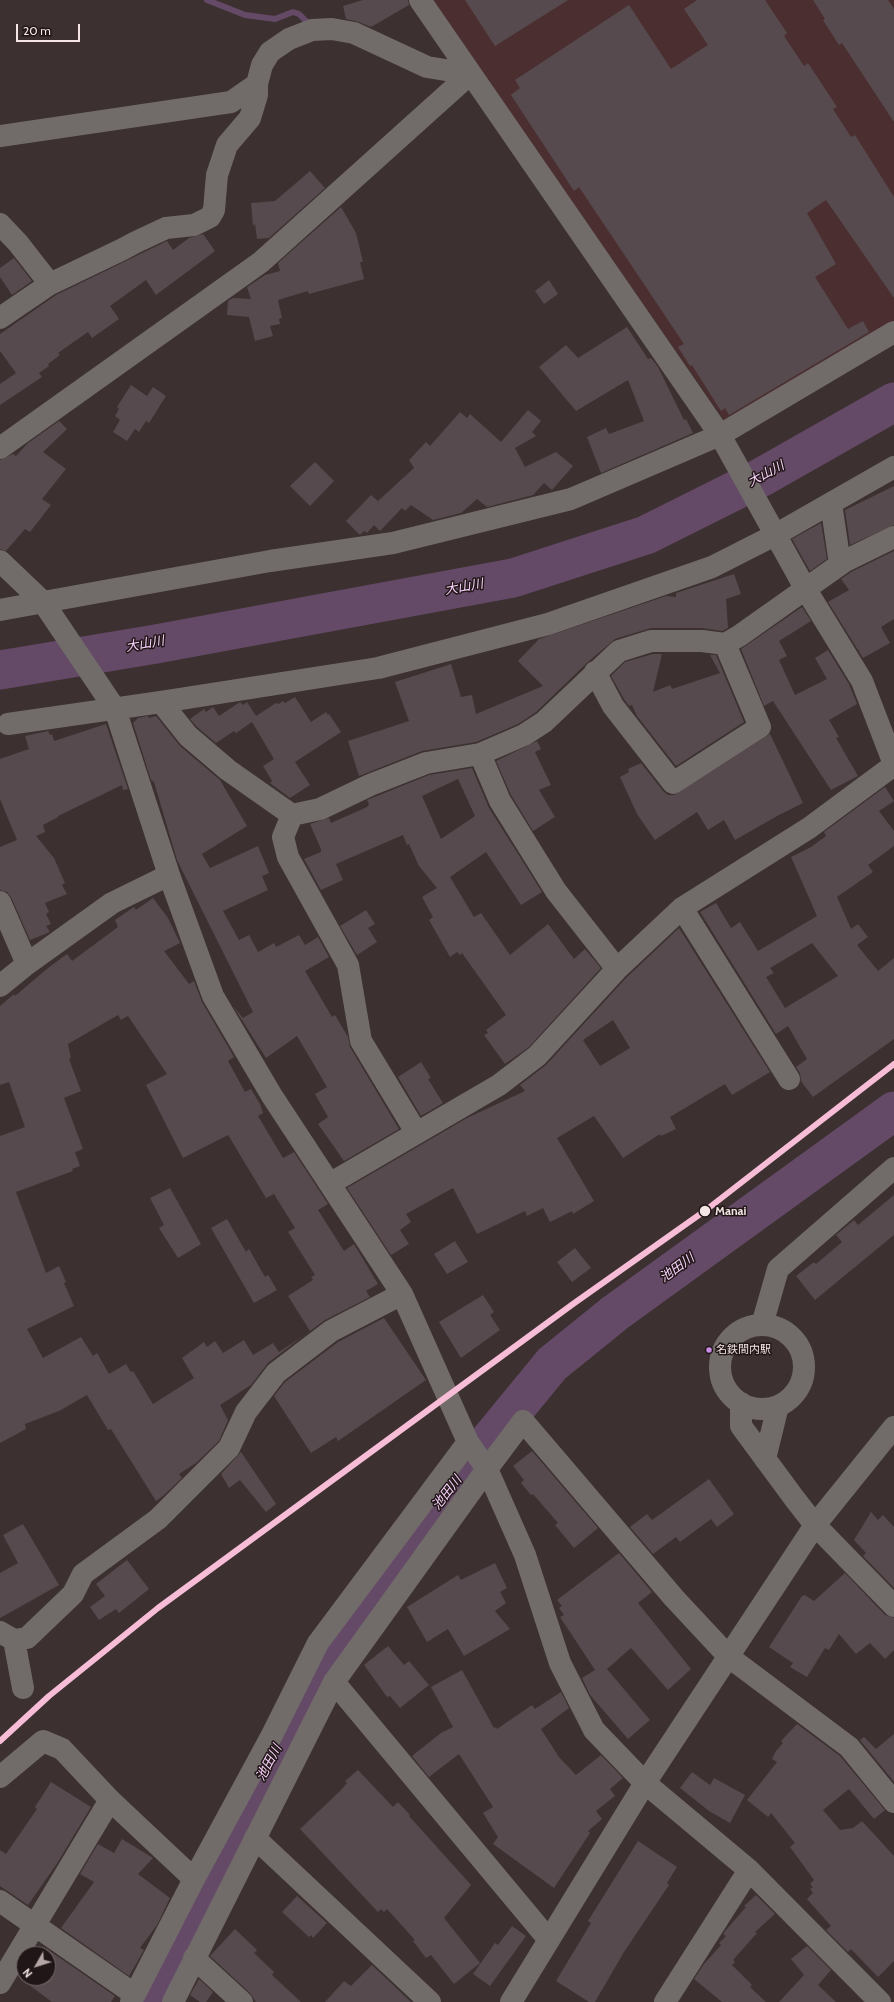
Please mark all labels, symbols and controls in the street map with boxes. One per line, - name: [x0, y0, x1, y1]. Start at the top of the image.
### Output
- scale bar: [18, 16, 82, 42]
- text: 20 m: [23, 23, 51, 38]
- water label: 大山川: [745, 458, 787, 490]
- water label: 大山川: [443, 576, 485, 598]
- water label: 大山川: [124, 633, 166, 655]
- marker: Manai: [698, 1204, 712, 1218]
- place label: Manai: [715, 1204, 746, 1218]
- water label: 池田川: [657, 1250, 697, 1286]
- place label: 名鉄間内駅: [716, 1343, 771, 1357]
- marker: 名鉄間内駅: [704, 1345, 714, 1355]
- water label: 池田川: [429, 1473, 465, 1513]
- water label: 池田川: [253, 1742, 285, 1784]
- north arrow: [16, 1946, 56, 1986]
- text: N: [20, 1965, 35, 1980]

